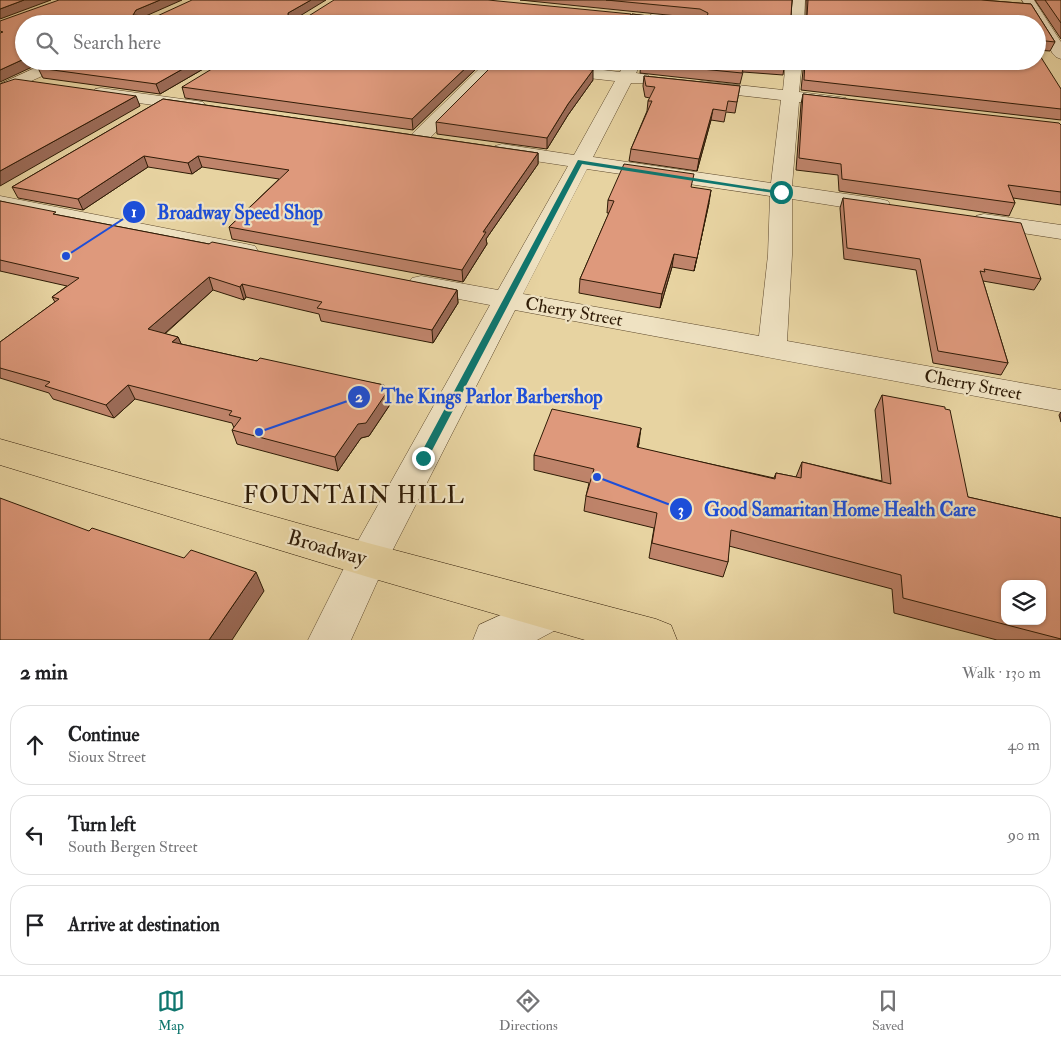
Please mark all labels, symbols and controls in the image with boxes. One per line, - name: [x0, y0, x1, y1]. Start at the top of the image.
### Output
- search box: [15, 15, 1046, 70]
- icon: search: [33, 29, 61, 57]
- text: Search here: [73, 31, 161, 55]
- route start: [770, 181, 793, 204]
- callout: Broadway Speed Shop: [122, 195, 332, 229]
- text: Broadway Speed Shop: [157, 201, 323, 226]
- text: 1: [131, 203, 137, 222]
- street label: Cherry Street: [523, 292, 625, 332]
- street label: Cherry Street: [922, 364, 1024, 406]
- callout: The Kings Parlor Barbershop: [347, 380, 613, 414]
- text: The Kings Parlor Barbershop: [380, 385, 603, 410]
- text: 2: [355, 388, 363, 407]
- route end: [412, 447, 435, 470]
- district label: FOUNTAIN HILL: [243, 480, 465, 511]
- callout: Good Samaritan Home Health Care: [669, 492, 986, 526]
- text: Good Samaritan Home Health Care: [704, 498, 976, 522]
- text: 3: [678, 501, 684, 520]
- street label: Broadway: [284, 524, 370, 572]
- map controls: [1001, 580, 1046, 625]
- button: layers: [1001, 580, 1046, 625]
- text: 2 min: [20, 659, 68, 686]
- text: Walk · 130 m: [962, 663, 1041, 683]
- text: Continue: [68, 723, 139, 747]
- icon: ahead: [21, 731, 49, 759]
- text: 40 m: [1007, 735, 1040, 755]
- text: Sioux Street: [68, 747, 146, 767]
- text: Turn left: [68, 813, 136, 837]
- icon: left: [21, 821, 49, 849]
- text: 90 m: [1008, 825, 1040, 845]
- text: South Bergen Street: [68, 837, 198, 857]
- icon: arrive: [21, 911, 49, 939]
- text: Arrive at destination: [68, 913, 220, 937]
- tab: Map: [157, 987, 185, 1034]
- tab: Directions: [499, 987, 558, 1034]
- tab: Saved: [872, 987, 904, 1034]

